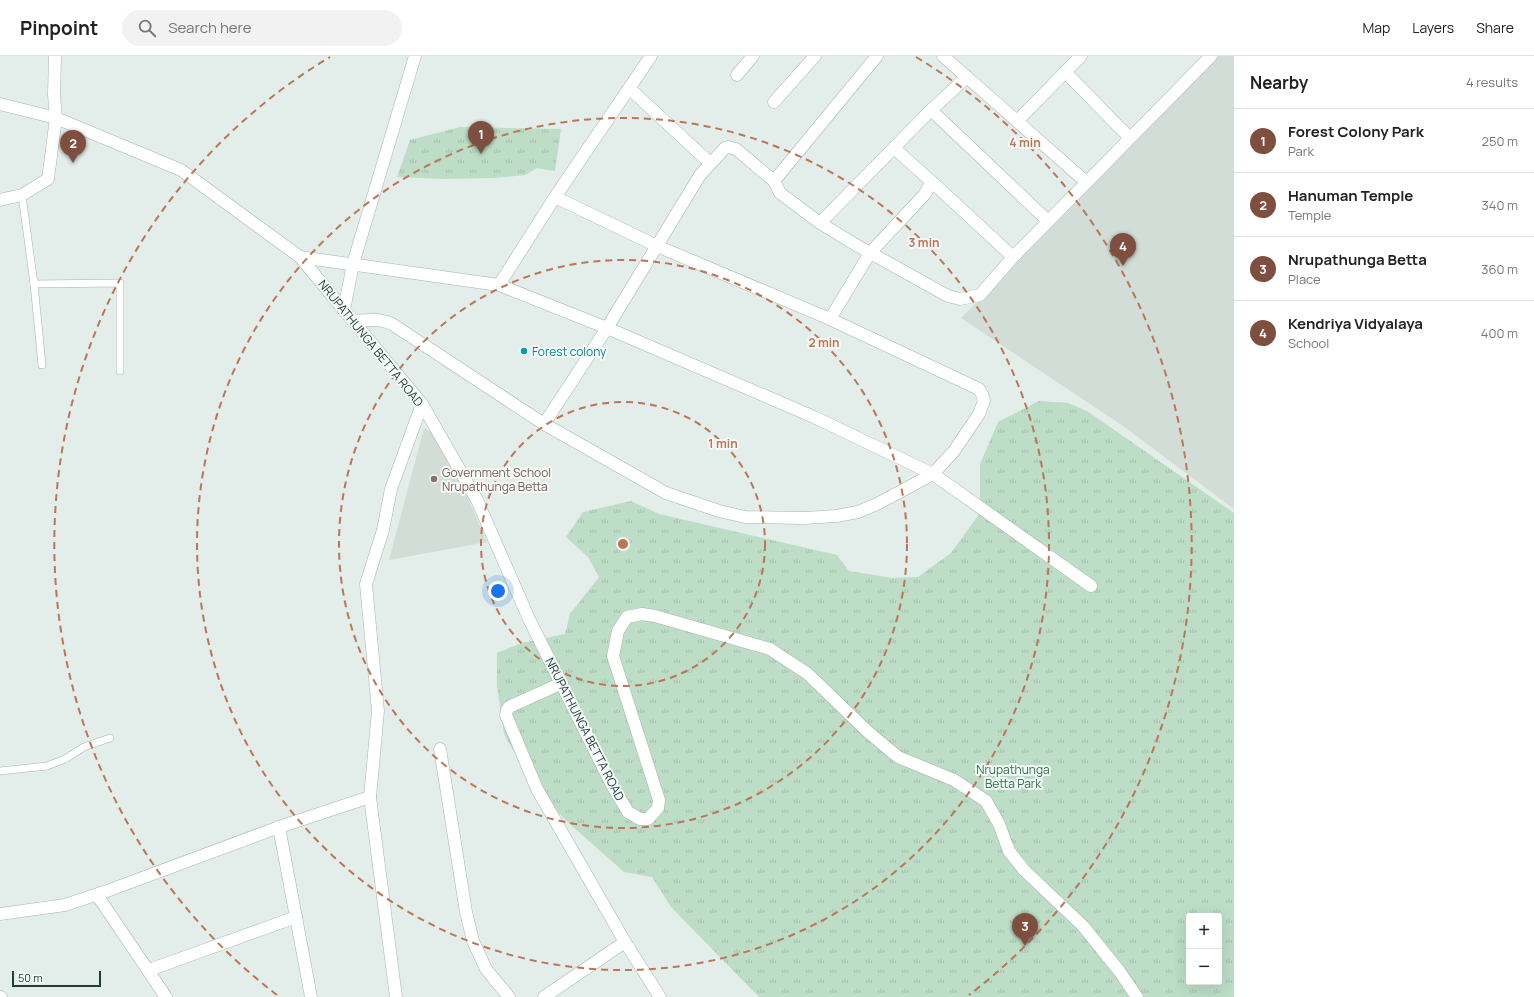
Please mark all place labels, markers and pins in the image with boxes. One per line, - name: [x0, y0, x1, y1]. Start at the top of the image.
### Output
- pin: 1: [468, 121, 494, 154]
- pin: 2: [60, 130, 86, 163]
- pin: 4: [1110, 233, 1136, 266]
- place label: Forest colony: [532, 343, 607, 360]
- marker: Forest colony: [519, 346, 529, 356]
- place label: Government School Nrupathunga Betta: [442, 464, 551, 495]
- marker: Government School Nrupathunga Betta: [429, 474, 439, 484]
- centre of rings: [616, 537, 630, 551]
- pin: 3: [1012, 913, 1038, 946]

